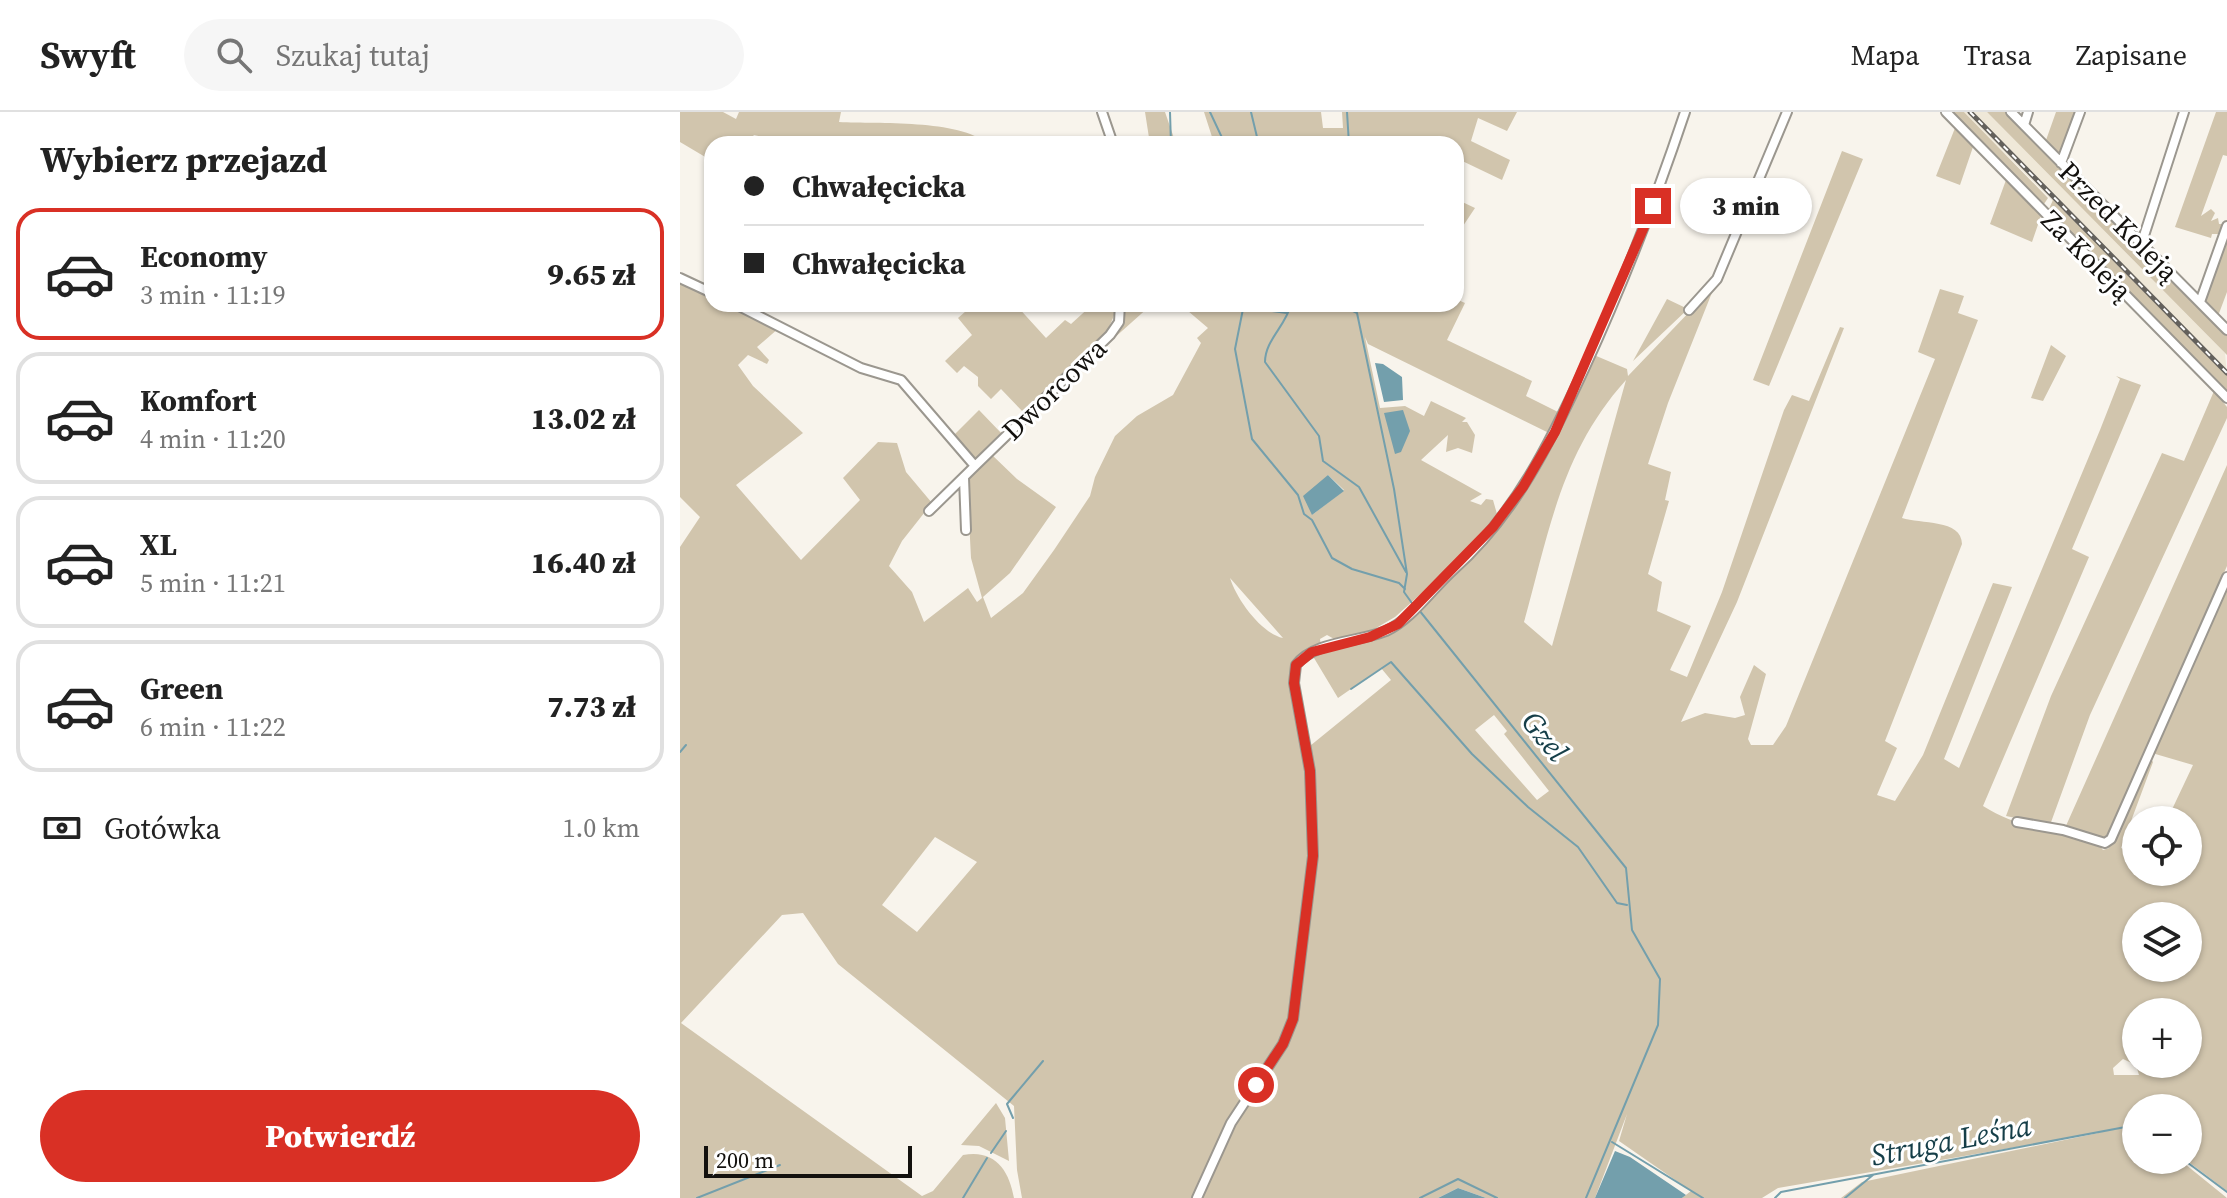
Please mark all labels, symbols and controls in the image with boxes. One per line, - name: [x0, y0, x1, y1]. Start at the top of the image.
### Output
- search box: [184, 19, 744, 91]
- text: Swyft: [40, 29, 136, 81]
- icon: search: [212, 33, 256, 77]
- text: Szukaj tutaj: [276, 35, 430, 76]
- text: Mapa: [1850, 36, 1919, 74]
- text: Trasa: [1963, 36, 2032, 74]
- text: Zapisane: [2076, 36, 2187, 74]
- text: Wybierz przejazd: [40, 135, 327, 184]
- street label: Przed Koleją: [2051, 153, 2188, 290]
- text: Chwałęcicka: [792, 166, 966, 207]
- callout: 3 min: [1681, 178, 1813, 234]
- route end: [1635, 188, 1671, 224]
- text: 3 min: [1712, 188, 1780, 224]
- street label: Za Koleją: [2033, 201, 2141, 309]
- text: Economy: [140, 236, 268, 277]
- icon: car: [44, 238, 116, 310]
- text: Chwałęcicka: [792, 243, 966, 284]
- text: 9.65 zł: [547, 254, 636, 295]
- text: 3 min · 11:19: [140, 277, 286, 313]
- street label: Dworcowa: [993, 329, 1115, 448]
- text: Komfort: [140, 380, 257, 421]
- icon: car: [44, 382, 116, 454]
- text: 13.02 zł: [531, 398, 636, 439]
- text: 4 min · 11:20: [140, 421, 286, 457]
- text: XL: [140, 524, 177, 565]
- icon: car: [44, 526, 116, 598]
- text: 16.40 zł: [531, 542, 636, 583]
- text: 5 min · 11:21: [140, 565, 286, 601]
- text: Green: [140, 668, 223, 709]
- icon: car: [44, 670, 116, 742]
- text: 7.73 zł: [547, 686, 636, 727]
- water label: Gzel: [1512, 702, 1578, 770]
- text: 6 min · 11:22: [140, 709, 286, 745]
- icon: cash: [40, 806, 84, 850]
- map controls: [2122, 806, 2202, 1174]
- button: locate: [2122, 806, 2202, 886]
- text: Gotówka: [104, 808, 221, 849]
- text: 1.0 km: [562, 810, 640, 846]
- button: layers: [2122, 902, 2202, 982]
- button: +: [2122, 998, 2202, 1078]
- route start: [1238, 1067, 1274, 1103]
- button: Potwierdź: [40, 1090, 640, 1182]
- button: −: [2122, 1094, 2202, 1174]
- water label: Struga Leśna: [1867, 1104, 2035, 1176]
- scale bar: [704, 1142, 912, 1178]
- text: 200 m: [716, 1145, 774, 1175]

